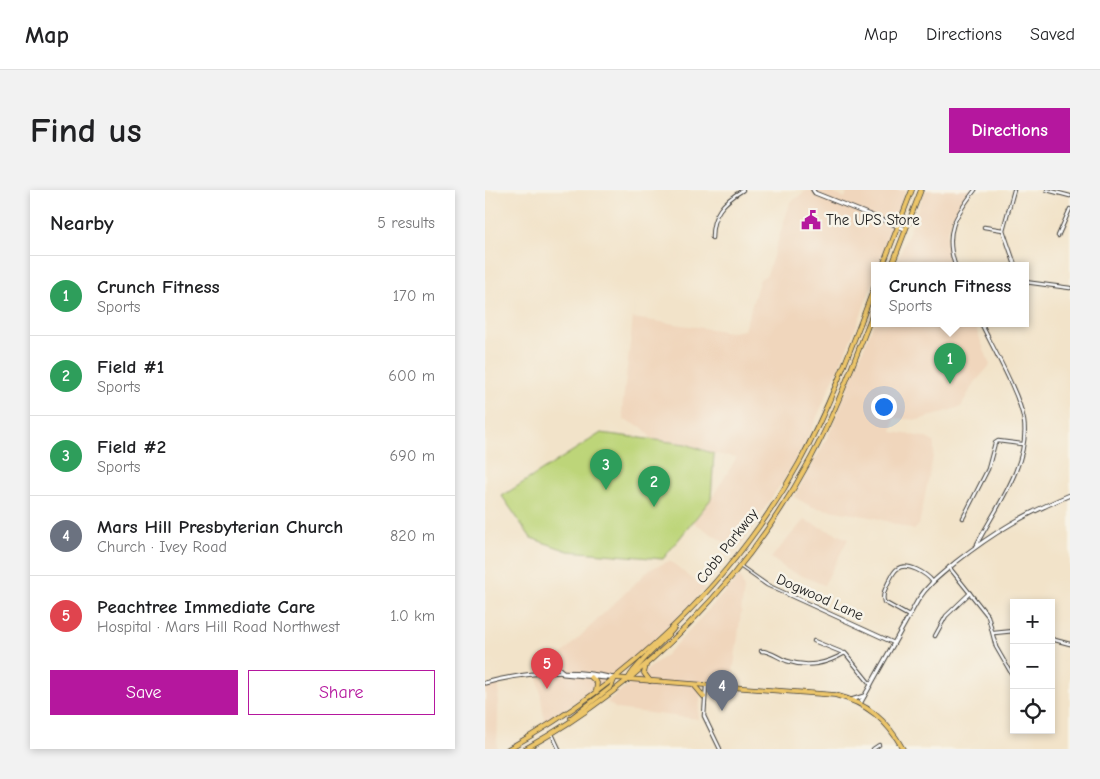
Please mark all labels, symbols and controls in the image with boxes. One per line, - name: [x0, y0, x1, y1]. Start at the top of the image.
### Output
- text: Map: [25, 21, 69, 49]
- text: Map: [864, 24, 898, 45]
- text: Directions: [926, 24, 1002, 45]
- text: Saved: [1030, 24, 1075, 45]
- button: Directions: [949, 108, 1070, 153]
- text: Find us: [30, 110, 142, 151]
- public building icon: The UPS Store: [800, 209, 822, 231]
- text: Nearby: [50, 211, 114, 235]
- place label: The UPS Store: [826, 211, 920, 229]
- text: 5 results: [377, 214, 435, 232]
- popup: [871, 262, 1029, 327]
- text: Crunch Fitness: [889, 275, 1011, 297]
- text: Crunch Fitness: [97, 276, 220, 298]
- text: 1: [63, 287, 69, 305]
- text: 170 m: [393, 287, 435, 305]
- text: Sports: [889, 297, 932, 315]
- text: Sports: [97, 298, 140, 316]
- pin: 1: [934, 343, 966, 384]
- text: Field #1: [97, 356, 164, 378]
- text: 2: [62, 367, 70, 385]
- text: 600 m: [388, 367, 435, 385]
- text: Sports: [97, 378, 140, 396]
- your location: [871, 394, 897, 420]
- text: Field #2: [97, 436, 166, 458]
- text: 3: [62, 447, 70, 465]
- text: 690 m: [390, 447, 435, 465]
- pin: 3: [590, 449, 622, 490]
- text: Sports: [97, 458, 140, 476]
- pin: 2: [638, 466, 670, 507]
- street label: Cobb Parkway: [692, 505, 762, 587]
- text: Mars Hill Presbyterian Church: [97, 516, 343, 538]
- text: 4: [62, 527, 70, 545]
- text: 820 m: [390, 527, 435, 545]
- text: Church · Ivey Road: [97, 538, 227, 556]
- street label: Dogwood Lane: [774, 570, 867, 624]
- text: Peachtree Immediate Care: [97, 596, 315, 618]
- map controls: [1010, 599, 1055, 734]
- button: +: [1010, 599, 1055, 644]
- text: 5: [62, 607, 70, 625]
- text: 1.0 km: [390, 607, 435, 625]
- text: Hospital · Mars Hill Road Northwest: [97, 618, 340, 636]
- button: −: [1010, 644, 1055, 689]
- pin: 5: [531, 648, 563, 689]
- button: Save: [50, 670, 238, 715]
- button: Share: [248, 670, 435, 715]
- pin: 4: [706, 670, 738, 711]
- button: locate: [1010, 689, 1055, 734]

